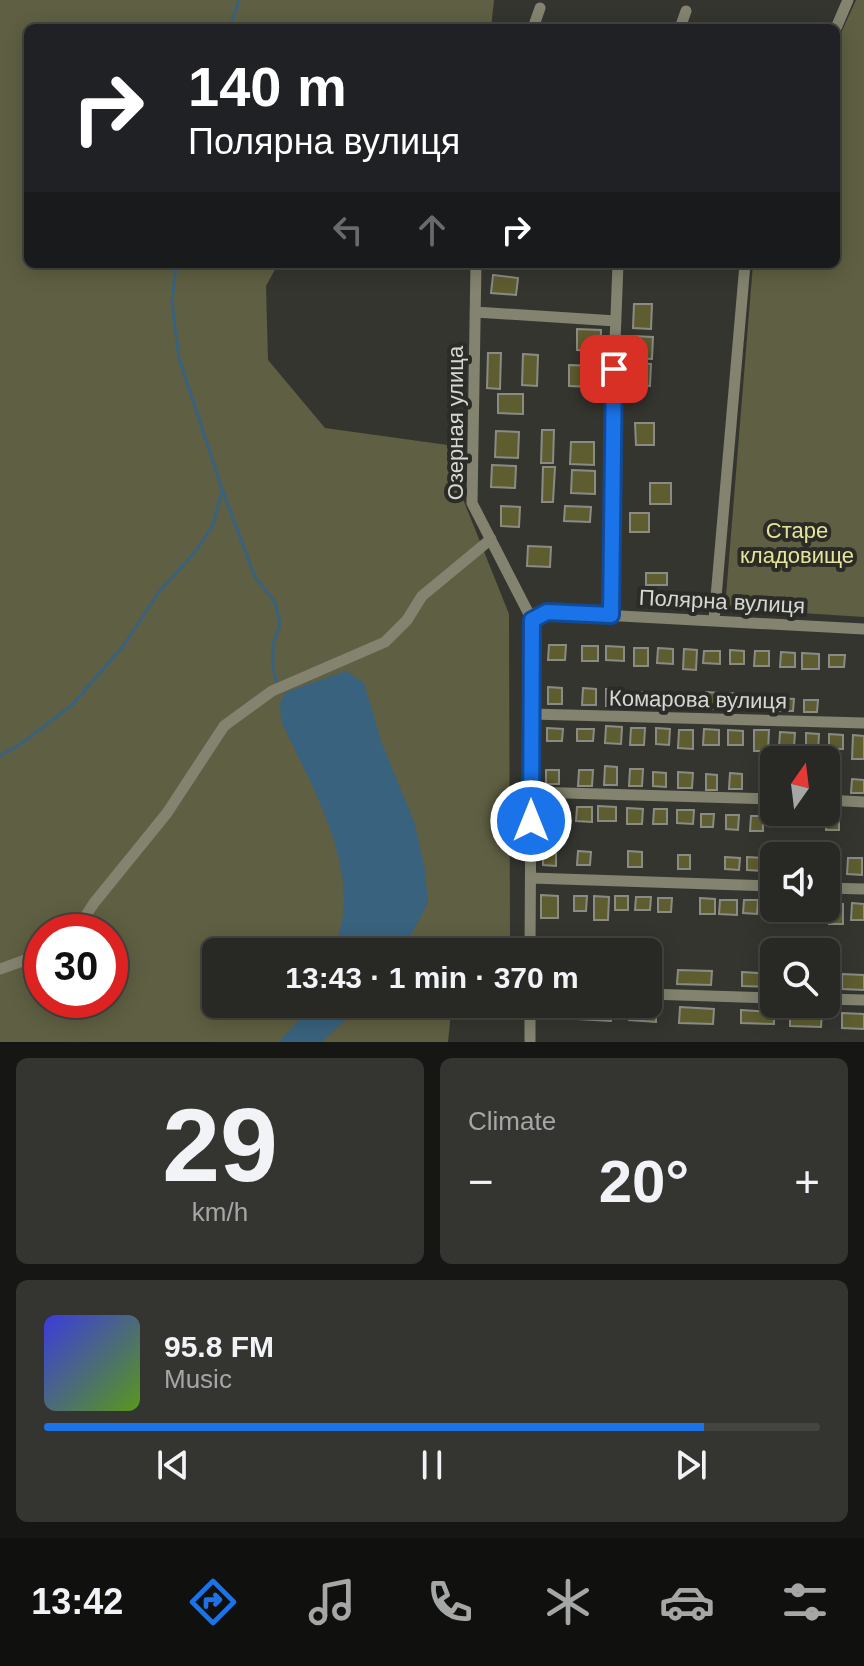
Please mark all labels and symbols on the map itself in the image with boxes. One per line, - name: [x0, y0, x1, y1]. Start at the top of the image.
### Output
- pin: [580, 335, 648, 403]
- street label: Озерная улица: [443, 345, 468, 500]
- park label: Старе кладовище: [740, 518, 854, 568]
- street label: Полярна вулиця: [638, 585, 806, 618]
- street label: Комарова вулиця: [609, 685, 787, 714]
- north arrow: [760, 746, 840, 826]
- position arrow: [489, 779, 573, 863]
- speed limit sign: 30: [24, 914, 128, 1018]

